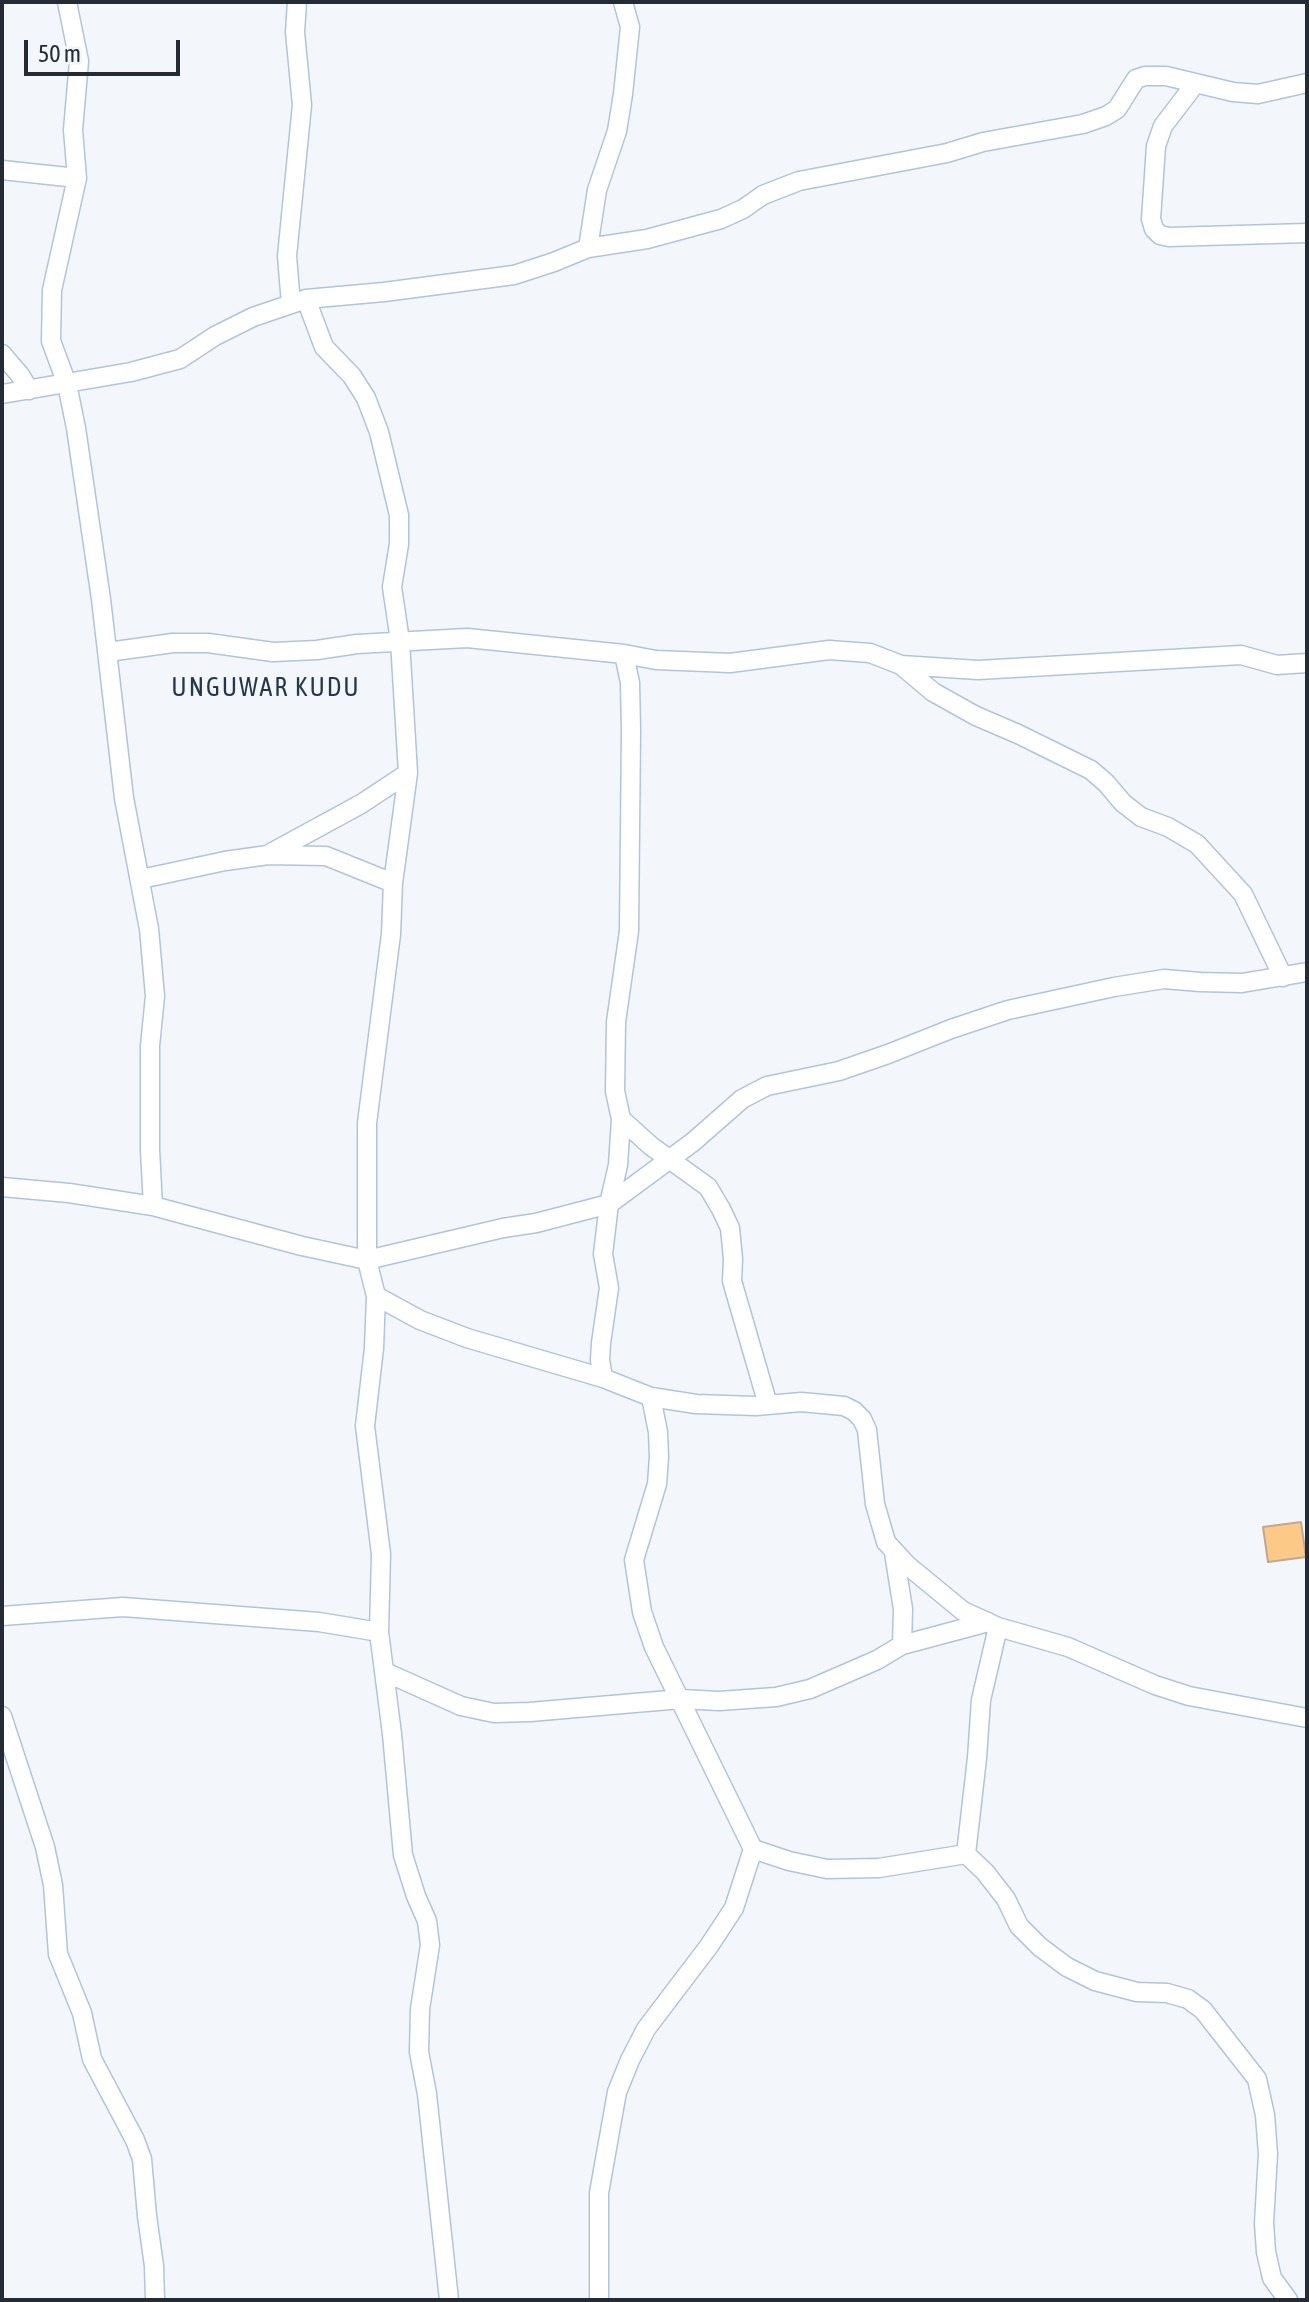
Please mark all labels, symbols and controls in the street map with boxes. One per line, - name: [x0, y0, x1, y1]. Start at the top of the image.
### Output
- scale bar: [28, 24, 184, 74]
- text: 50 m: [38, 40, 81, 67]
- district label: UNGUWAR KUDU: [171, 672, 361, 704]

